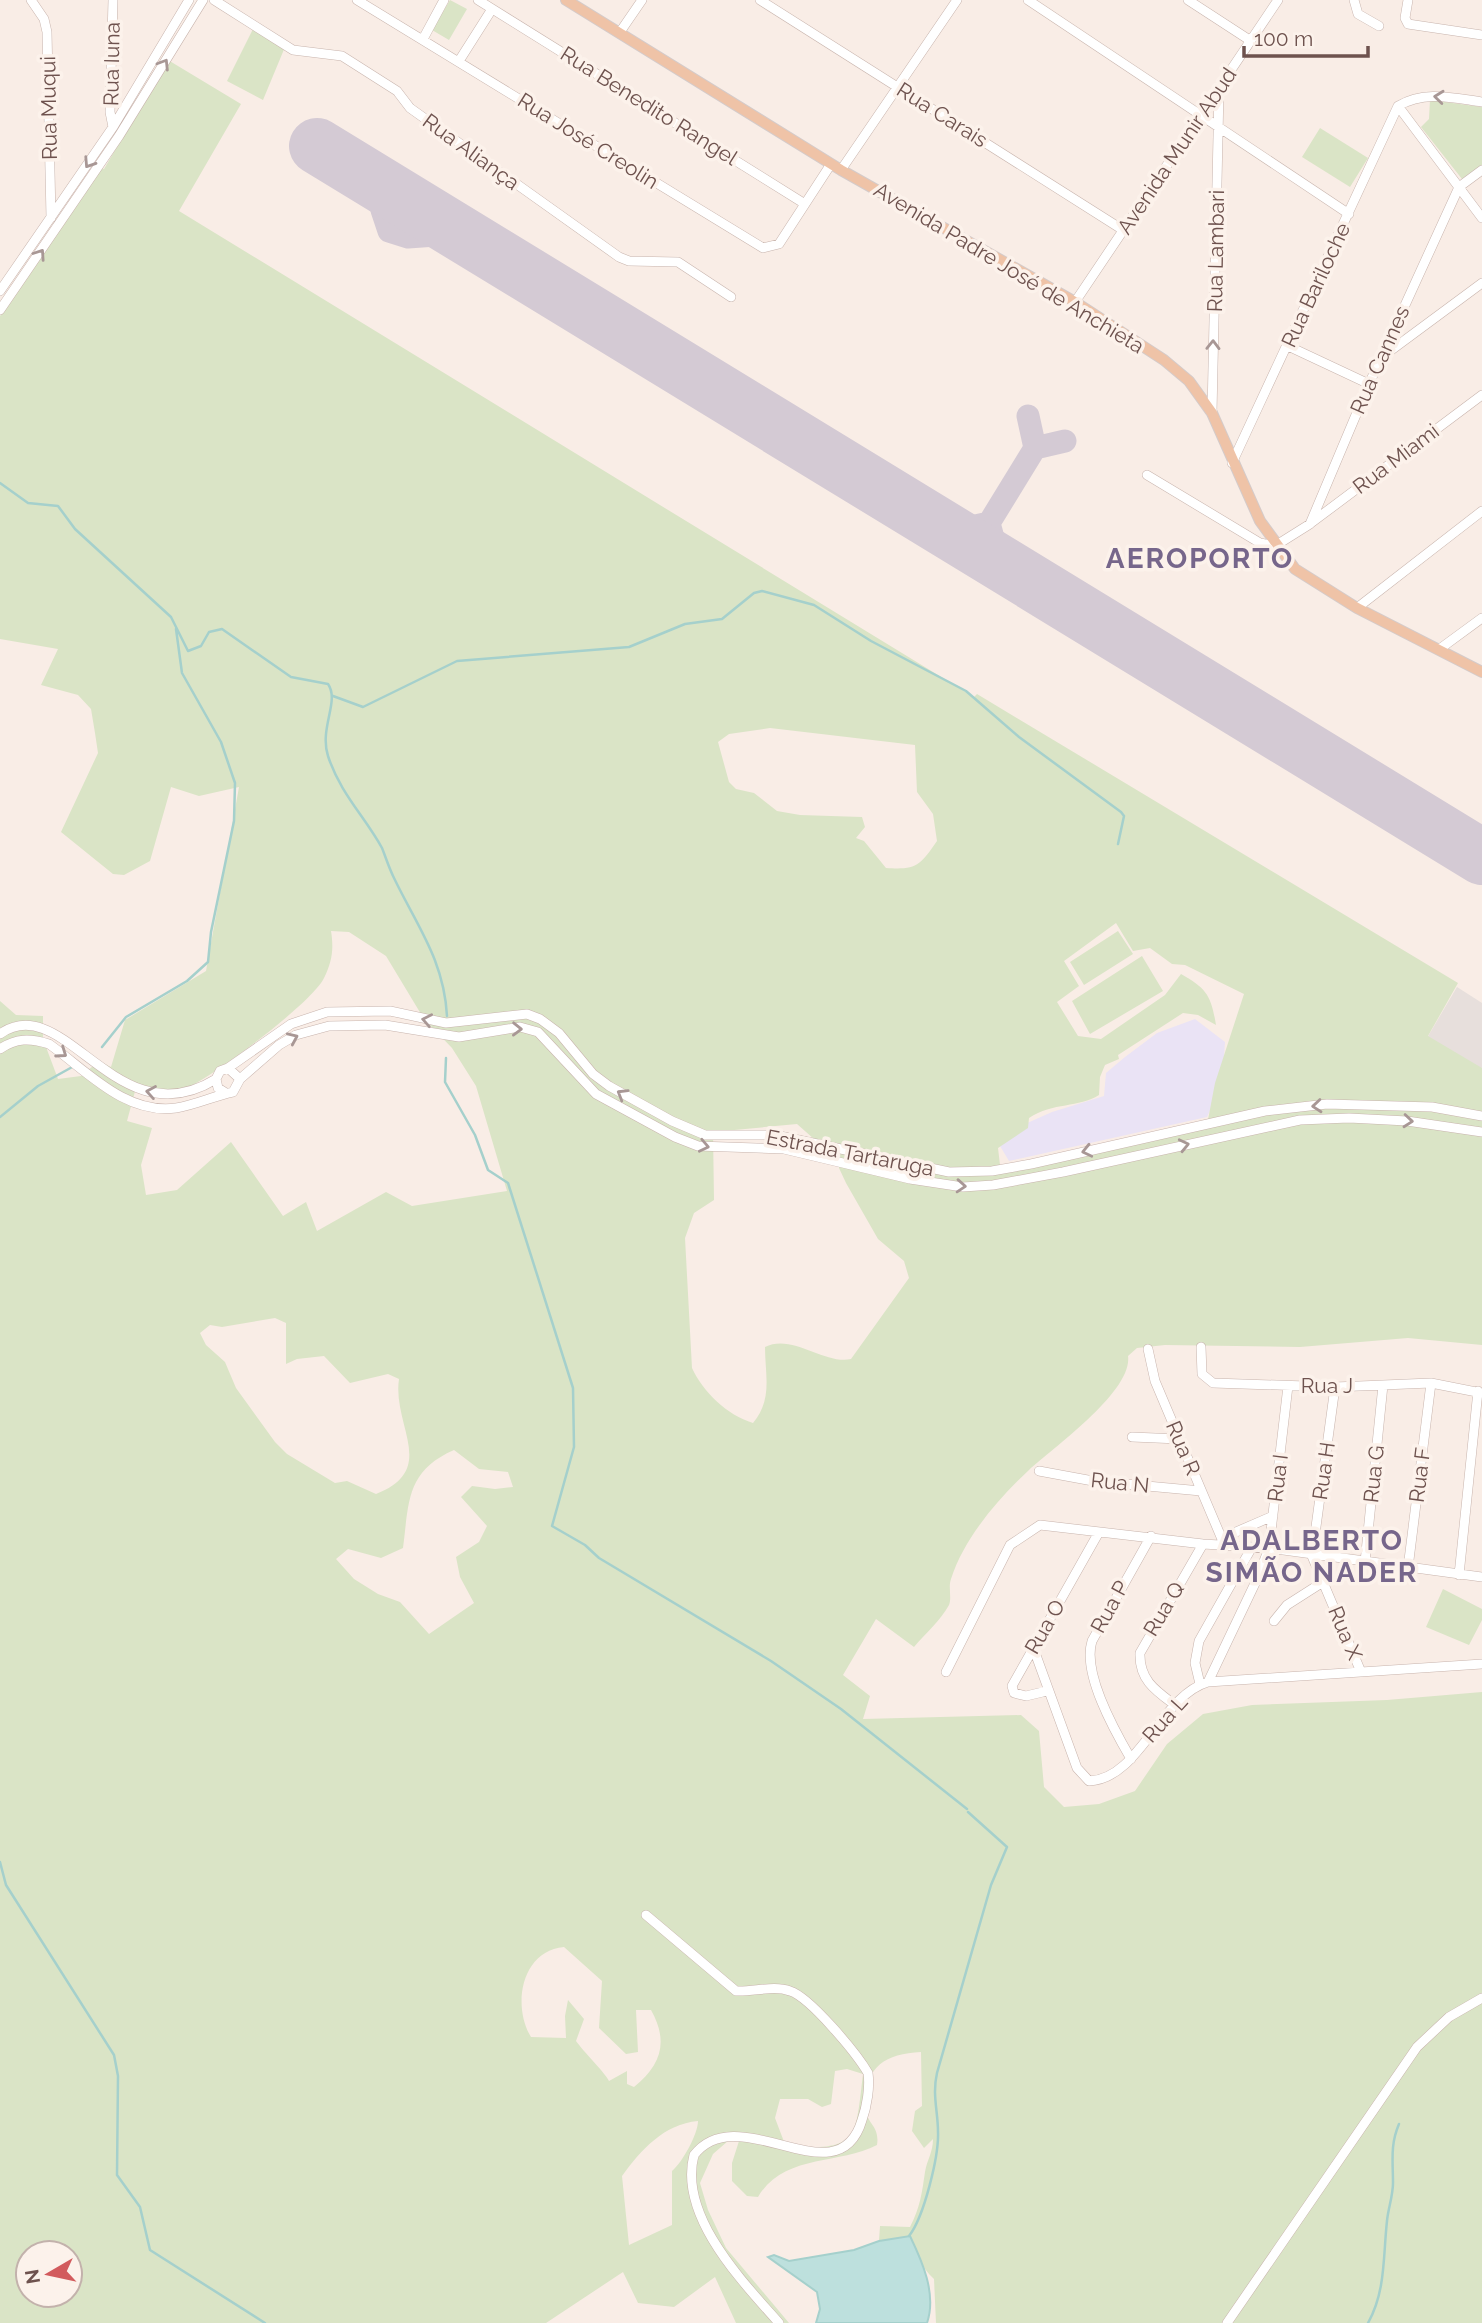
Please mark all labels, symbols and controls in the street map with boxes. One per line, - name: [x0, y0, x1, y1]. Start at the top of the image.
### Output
- scale bar: [1244, 14, 1368, 58]
- street label: Rua Iuna: [98, 22, 125, 106]
- text: 100 m: [1254, 26, 1313, 51]
- street label: Rua Benedito Rangel: [556, 41, 743, 170]
- street label: Rua Muqui: [35, 56, 62, 160]
- one-way arrow: [156, 58, 169, 71]
- street label: Avenida Munir Abud: [1112, 63, 1242, 239]
- street label: Rua Carais: [892, 77, 992, 152]
- street label: Rua José Creolin: [513, 87, 663, 194]
- one-way arrow: [1433, 90, 1444, 105]
- street label: Rua Aliança: [418, 108, 524, 195]
- one-way arrow: [84, 155, 97, 168]
- street label: Avenida Padre José de Anchieta: [870, 177, 1149, 358]
- street label: Rua Lambari: [1202, 190, 1229, 312]
- street label: Rua Bariloche: [1276, 219, 1355, 351]
- one-way arrow: [32, 249, 44, 262]
- street label: Rua Cannes: [1345, 302, 1414, 418]
- one-way arrow: [1206, 339, 1221, 350]
- street label: Rua Miami: [1348, 418, 1444, 499]
- district label: AEROPORTO: [1106, 542, 1294, 575]
- one-way arrow: [421, 1013, 433, 1028]
- one-way arrow: [512, 1021, 523, 1037]
- one-way arrow: [286, 1032, 299, 1046]
- one-way arrow: [54, 1045, 67, 1057]
- one-way arrow: [145, 1085, 157, 1100]
- one-way arrow: [617, 1089, 630, 1102]
- one-way arrow: [1311, 1098, 1322, 1113]
- one-way arrow: [1403, 1113, 1414, 1128]
- street label: Estrada Tartaruga: [764, 1124, 936, 1181]
- one-way arrow: [698, 1137, 710, 1152]
- one-way arrow: [1178, 1139, 1190, 1154]
- one-way arrow: [1081, 1143, 1093, 1158]
- one-way arrow: [956, 1178, 967, 1193]
- street label: Rua J: [1301, 1373, 1353, 1398]
- street label: Rua R: [1161, 1417, 1206, 1479]
- street label: Rua H: [1307, 1440, 1340, 1502]
- street label: Rua G: [1358, 1444, 1389, 1504]
- street label: Rua F: [1404, 1446, 1435, 1504]
- street label: Rua I: [1262, 1453, 1293, 1503]
- street label: Rua N: [1089, 1467, 1151, 1498]
- district label: ADALBERTO SIMÃO NADER: [1205, 1524, 1419, 1589]
- street label: Rua P: [1085, 1576, 1134, 1637]
- street label: Rua Q: [1138, 1577, 1189, 1640]
- street label: Rua O: [1019, 1595, 1070, 1658]
- street label: Rua X: [1323, 1602, 1368, 1664]
- street label: Rua L: [1137, 1690, 1192, 1747]
- north arrow: [14, 2239, 84, 2309]
- text: N: [20, 2268, 44, 2286]

